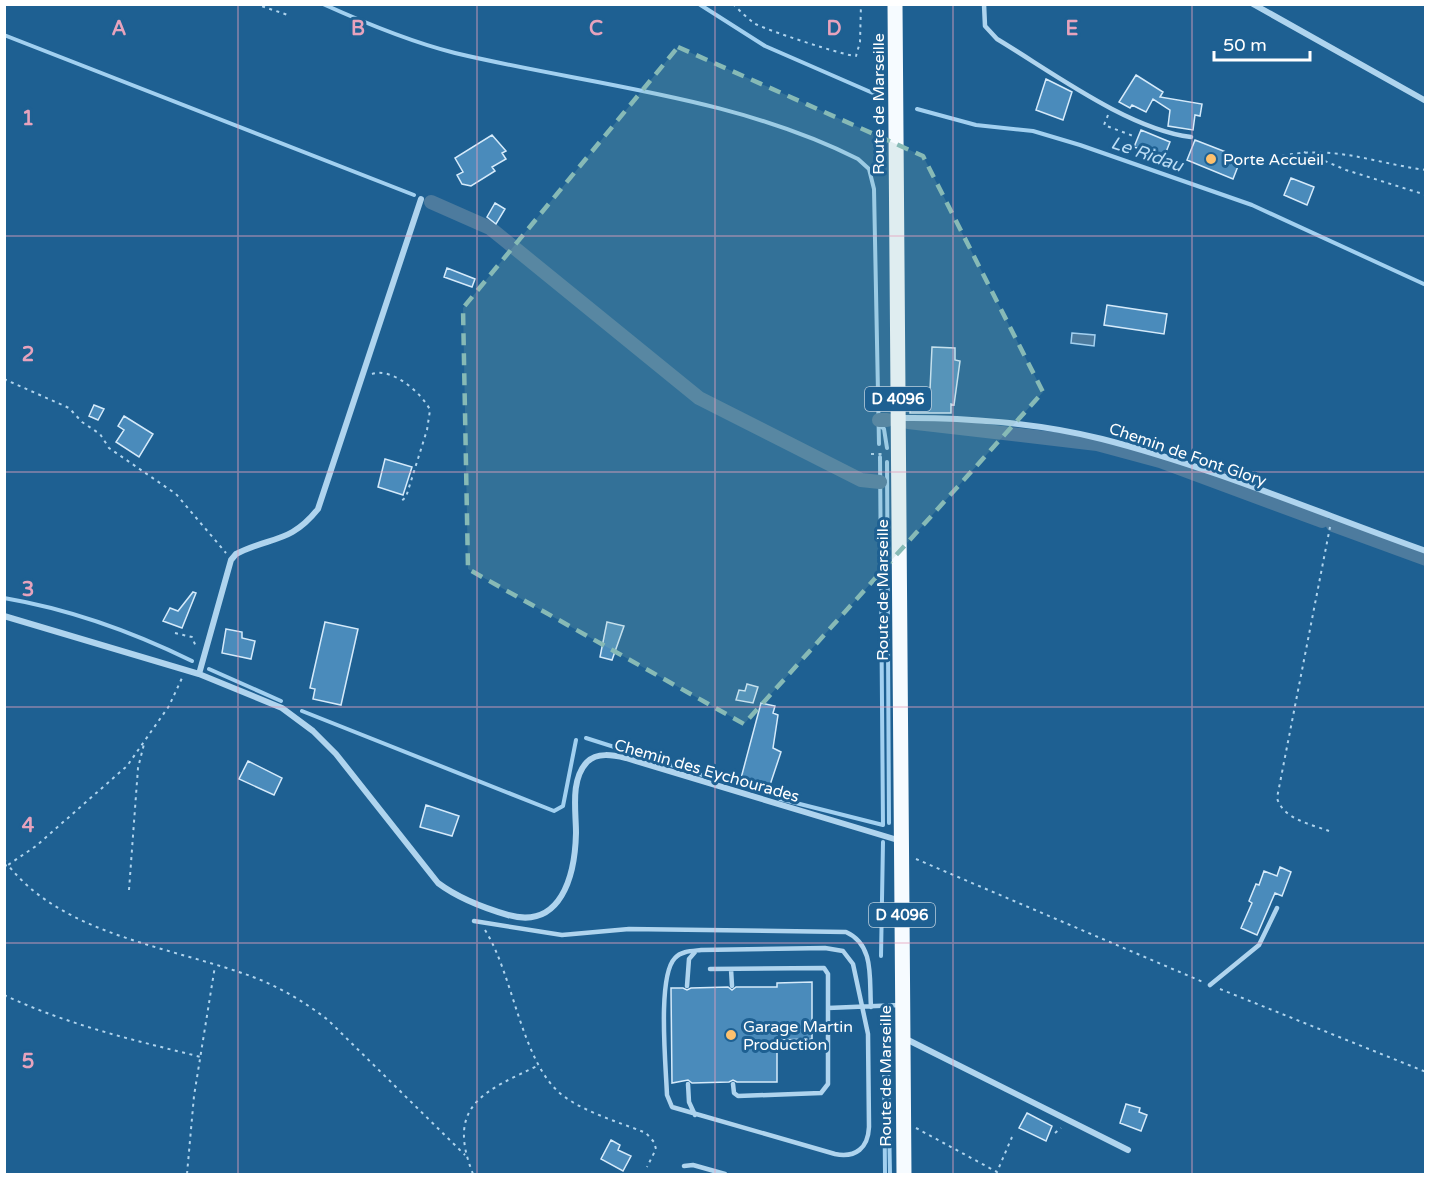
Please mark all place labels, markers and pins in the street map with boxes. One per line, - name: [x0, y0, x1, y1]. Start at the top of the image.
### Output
- place label: Porte Accueil: [1223, 150, 1324, 170]
- marker: Porte Accueil: [1204, 152, 1218, 166]
- place label: Garage Martin Production: [743, 1017, 853, 1055]
- marker: Garage Martin Production: [724, 1028, 738, 1042]

